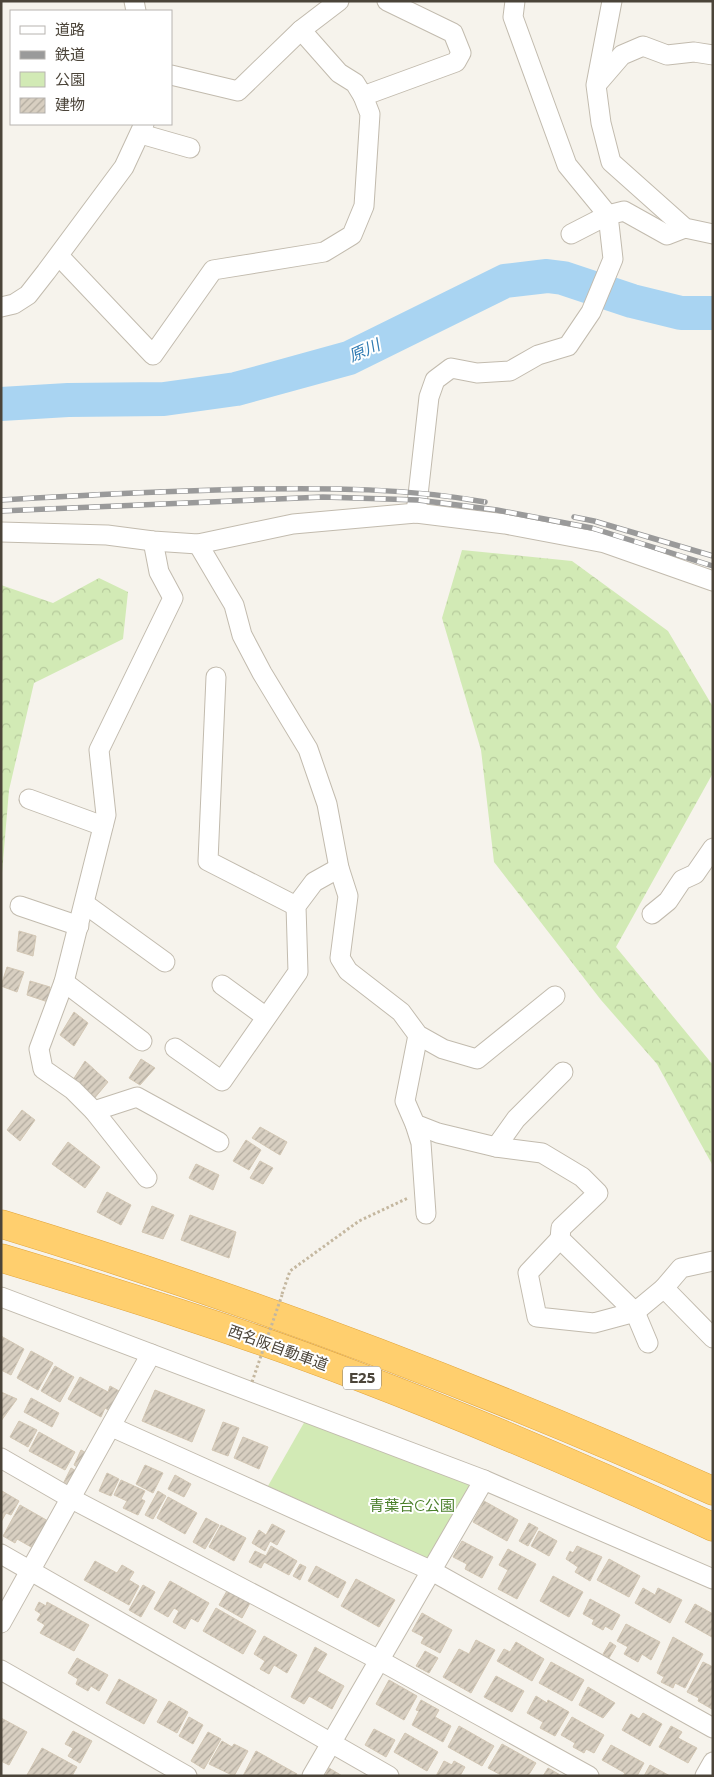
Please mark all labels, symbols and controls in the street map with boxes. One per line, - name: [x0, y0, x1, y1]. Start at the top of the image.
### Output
- legend: [10, 10, 172, 125]
- text: 道路: [55, 20, 85, 39]
- text: 鉄道: [55, 45, 85, 64]
- text: 公園: [55, 70, 85, 89]
- text: 建物: [55, 95, 85, 114]
- water label: 原川: [346, 334, 385, 366]
- street label: 西名阪自動車道: [226, 1321, 331, 1374]
- road number: E25: [343, 1366, 381, 1390]
- park label: 青葉台C公園: [369, 1496, 455, 1515]

